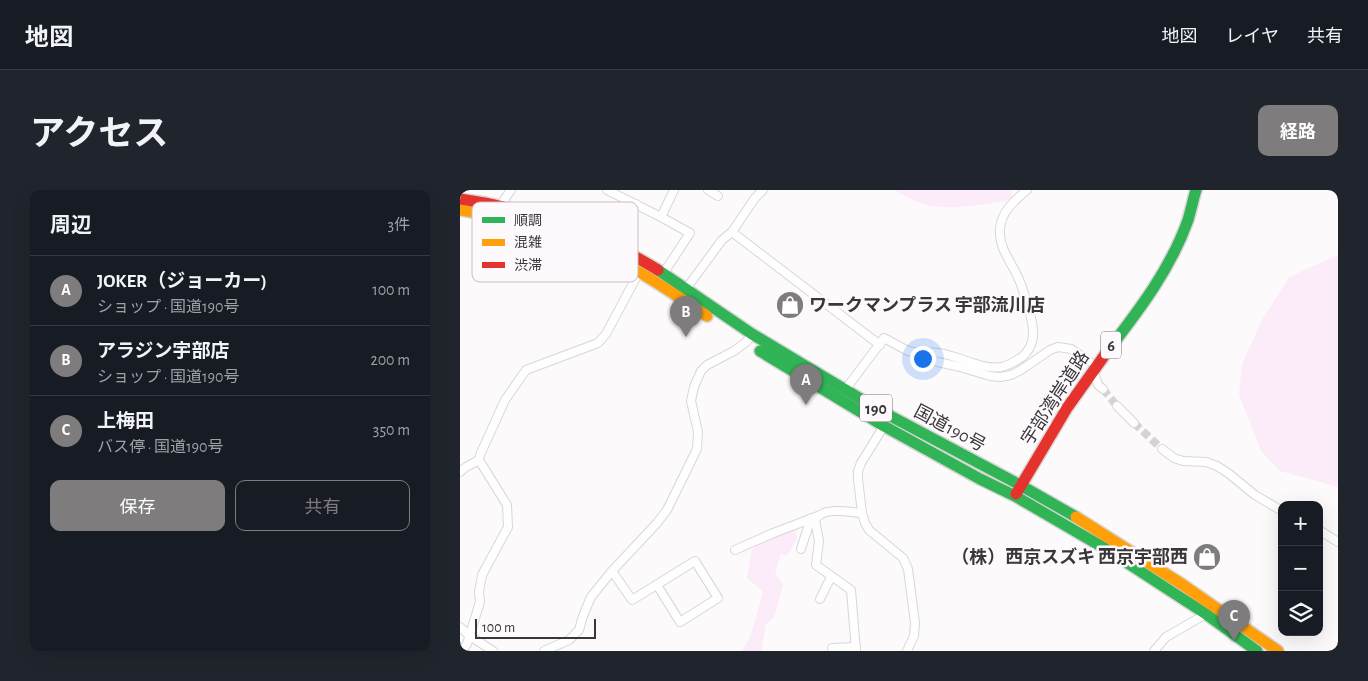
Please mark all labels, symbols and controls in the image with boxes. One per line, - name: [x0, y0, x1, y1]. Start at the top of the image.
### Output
- text: 地図: [25, 26, 73, 50]
- text: 地図: [1162, 28, 1198, 46]
- text: レイヤ: [1226, 28, 1279, 46]
- text: 共有: [1307, 28, 1343, 46]
- button: 経路: [1258, 105, 1338, 156]
- text: アクセス: [30, 117, 168, 152]
- legend: [472, 202, 638, 282]
- text: 順調: [514, 214, 542, 228]
- text: 周辺: [50, 215, 92, 236]
- text: 3件: [387, 217, 410, 233]
- text: 混雑: [514, 234, 542, 250]
- text: 渋滞: [514, 258, 542, 273]
- text: JOKER（ジョーカー): [97, 272, 267, 291]
- text: A: [61, 282, 71, 298]
- text: 100 m: [372, 282, 410, 298]
- shop icon: ワークマンプラス 宇部流川店: [775, 290, 805, 320]
- place label: ワークマンプラス 宇部流川店: [809, 295, 1045, 315]
- pin: B: [670, 296, 702, 337]
- text: ショップ · 国道190号: [97, 299, 239, 315]
- road number: 6: [1101, 332, 1121, 358]
- text: アラジン宇部店: [97, 342, 230, 361]
- your location: [910, 346, 936, 372]
- street label: 宇部湾岸道路: [1017, 347, 1093, 449]
- text: B: [61, 352, 71, 368]
- text: 200 m: [370, 352, 410, 368]
- pin: A: [790, 364, 822, 405]
- text: ショップ · 国道190号: [97, 369, 239, 385]
- road number: 190: [860, 394, 892, 422]
- street label: 国道190号: [911, 401, 989, 455]
- text: 上梅田: [97, 412, 154, 431]
- text: C: [62, 422, 70, 438]
- text: 350 m: [373, 422, 410, 438]
- text: バス停 · 国道190号: [97, 439, 223, 455]
- button: 保存: [50, 480, 225, 531]
- button: 共有: [235, 480, 410, 531]
- map controls: [1278, 501, 1323, 636]
- button: +: [1278, 501, 1323, 546]
- shop icon: （株）西京スズキ 西京宇部西: [1192, 542, 1222, 572]
- button: −: [1278, 546, 1323, 591]
- place label: （株）西京スズキ 西京宇部西: [951, 547, 1188, 567]
- button: layers: [1278, 591, 1323, 636]
- pin: C: [1218, 600, 1250, 641]
- scale bar: [475, 616, 596, 639]
- text: 100 m: [482, 621, 515, 635]

